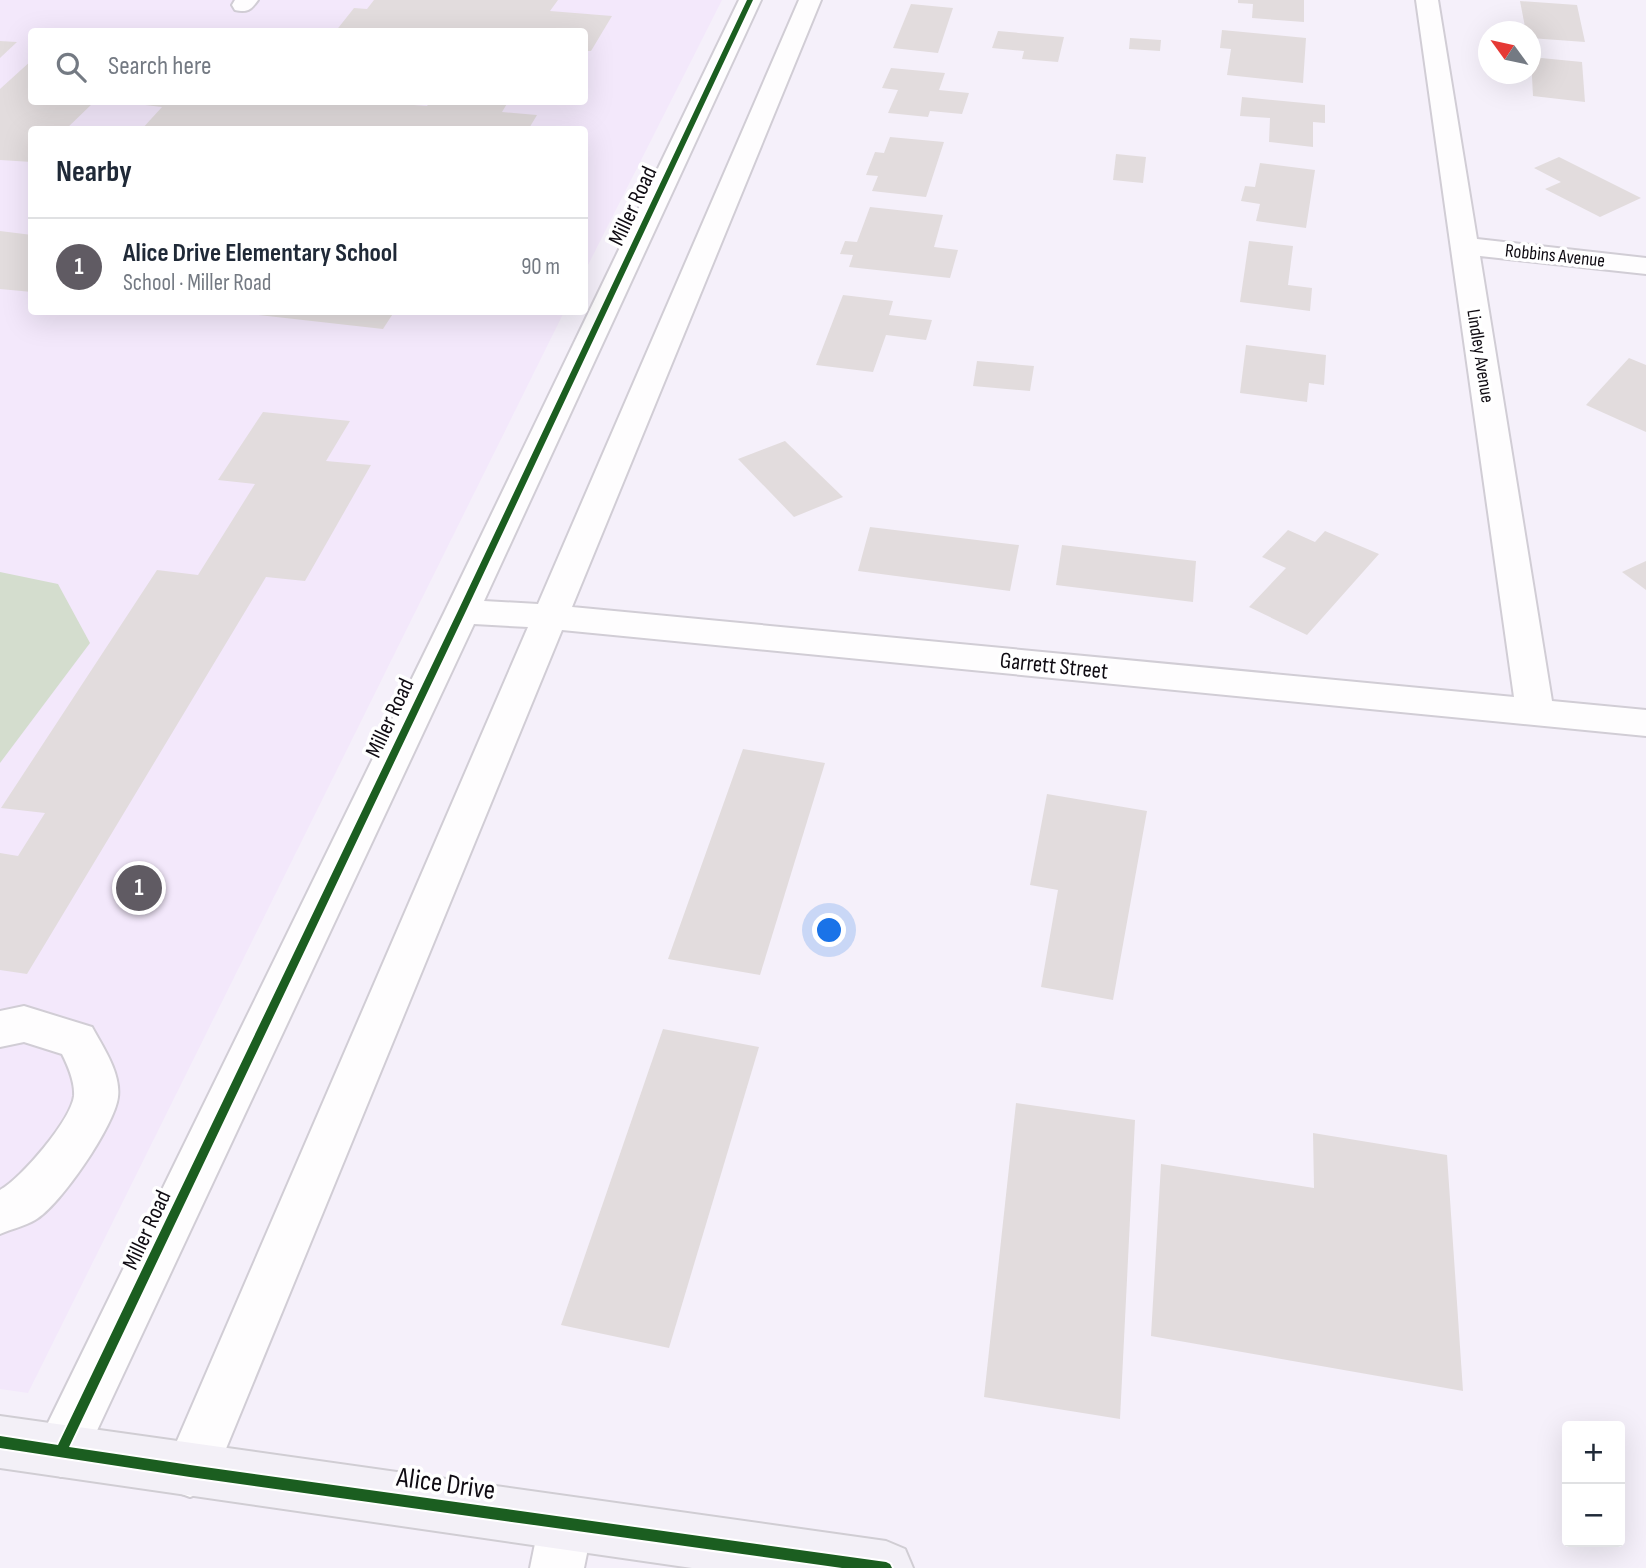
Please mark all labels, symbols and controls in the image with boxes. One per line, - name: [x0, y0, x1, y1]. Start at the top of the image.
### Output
- north arrow: [1478, 21, 1541, 84]
- search box: [28, 28, 588, 105]
- icon: search: [52, 48, 90, 86]
- text: Search here: [108, 51, 211, 82]
- text: Nearby: [56, 154, 132, 190]
- street label: Miller Road: [602, 162, 664, 250]
- text: Alice Drive Elementary School: [123, 238, 397, 269]
- street label: Robbins Avenue: [1504, 239, 1606, 273]
- text: 1: [74, 253, 84, 281]
- text: 90 m: [521, 253, 560, 281]
- text: School · Miller Road: [123, 269, 271, 297]
- street label: Lindley Avenue: [1461, 308, 1499, 404]
- street label: Garrett Street: [999, 646, 1109, 686]
- street label: Miller Road: [359, 674, 421, 762]
- pin: 1: [116, 862, 162, 914]
- your location: [812, 913, 846, 947]
- street label: Miller Road: [116, 1186, 178, 1274]
- map controls: [1562, 1421, 1625, 1547]
- button: +: [1562, 1421, 1625, 1484]
- street label: Alice Drive: [394, 1461, 497, 1507]
- button: −: [1562, 1484, 1625, 1547]

